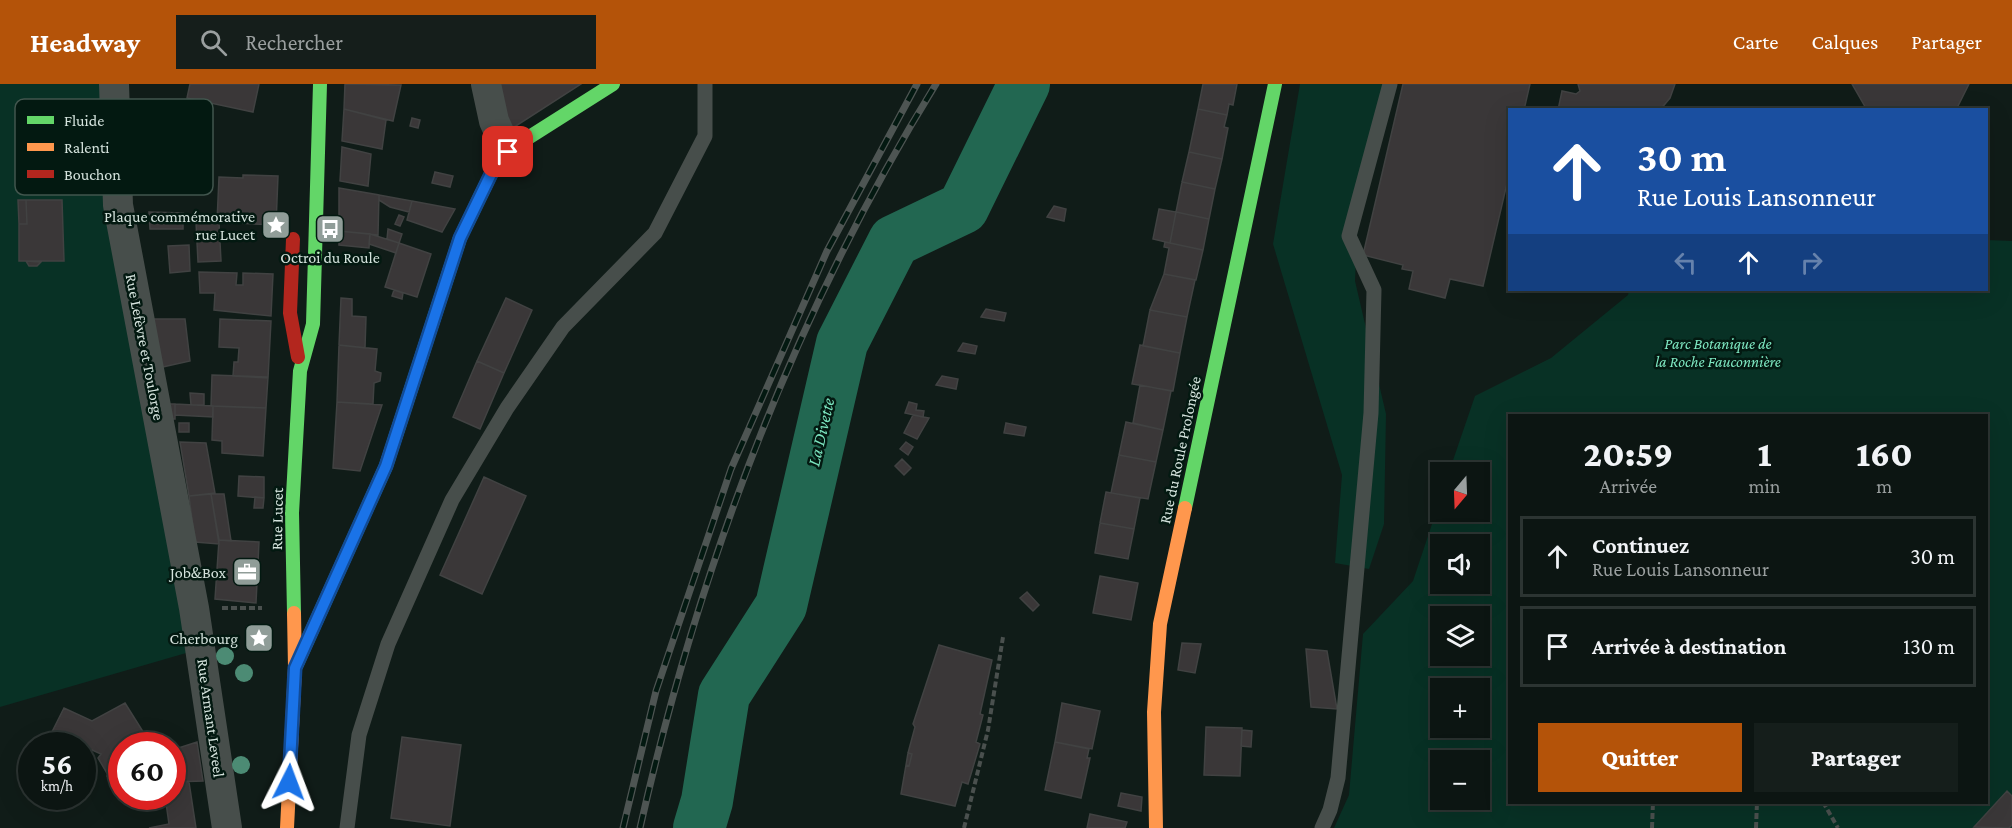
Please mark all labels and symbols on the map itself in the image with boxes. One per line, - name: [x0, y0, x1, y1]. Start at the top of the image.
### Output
- legend: [15, 99, 213, 195]
- text: Fluide: [64, 112, 104, 129]
- pin: [482, 126, 533, 177]
- text: Ralenti: [64, 139, 109, 156]
- text: Bouchon: [64, 166, 121, 183]
- place label: Plaque commémorative rue Lucet: [104, 208, 256, 243]
- place icon: Plaque commémorative rue Lucet: [260, 209, 292, 241]
- bus stop icon: Octroi du Roule: [314, 213, 346, 245]
- place label: Octroi du Roule: [280, 249, 380, 266]
- street label: Rue Lefèvre et Toulorge: [121, 272, 168, 422]
- park label: Parc Botanique de la Roche Fauconnière: [1655, 335, 1781, 370]
- street label: Rue du Roule Prolongée: [1156, 375, 1205, 525]
- water label: La Divette: [803, 396, 839, 468]
- north arrow: [1430, 462, 1490, 522]
- street label: Rue Lucet: [268, 487, 286, 550]
- office icon: Job&Box: [231, 556, 263, 588]
- place label: Job&Box: [168, 564, 226, 582]
- place icon: Cherbourg: [243, 622, 275, 654]
- place label: Cherbourg: [170, 630, 238, 648]
- street label: Rue Armant Leveel: [194, 658, 228, 778]
- speed limit sign: 60: [108, 732, 186, 810]
- position arrow: [257, 750, 321, 814]

